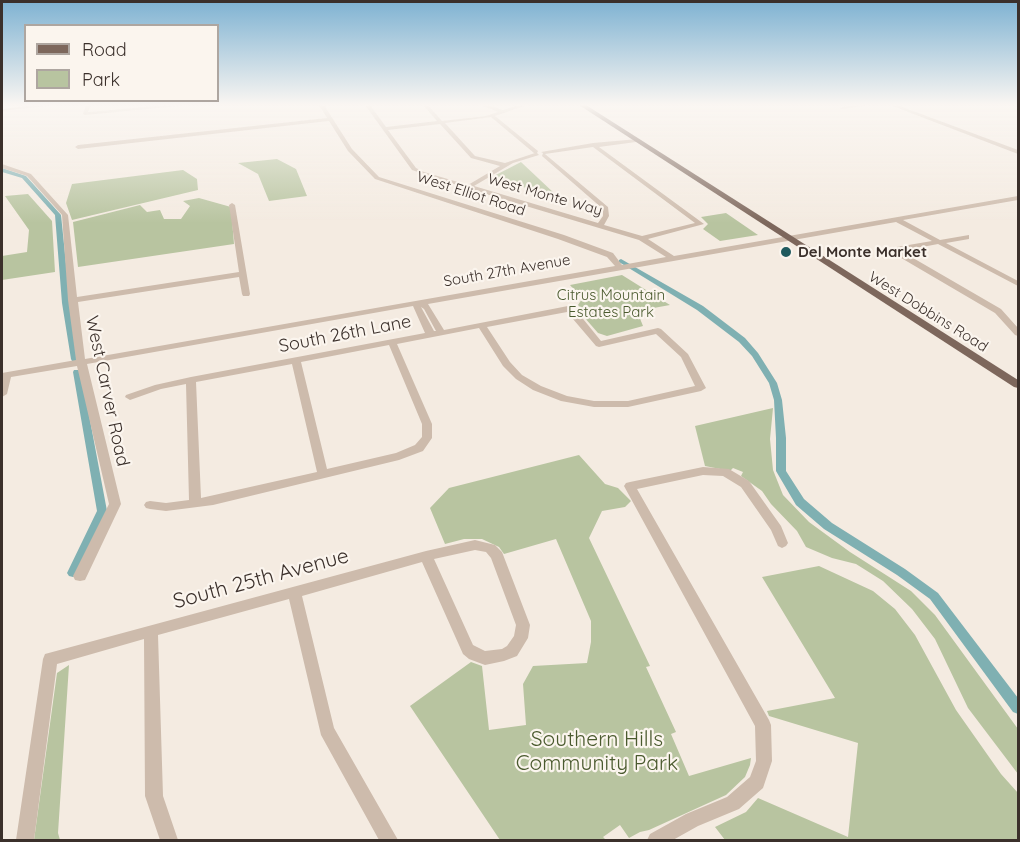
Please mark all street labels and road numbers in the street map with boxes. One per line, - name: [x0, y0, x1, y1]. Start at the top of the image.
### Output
- street label: West Elliot Road: [414, 168, 528, 220]
- street label: West Monte Way: [485, 170, 605, 220]
- street label: South 27th Avenue: [442, 251, 572, 291]
- street label: West Dobbins Road: [865, 268, 991, 356]
- street label: South 26th Lane: [277, 311, 413, 357]
- street label: West Carver Road: [80, 314, 134, 468]
- street label: South 25th Avenue: [170, 543, 352, 615]

